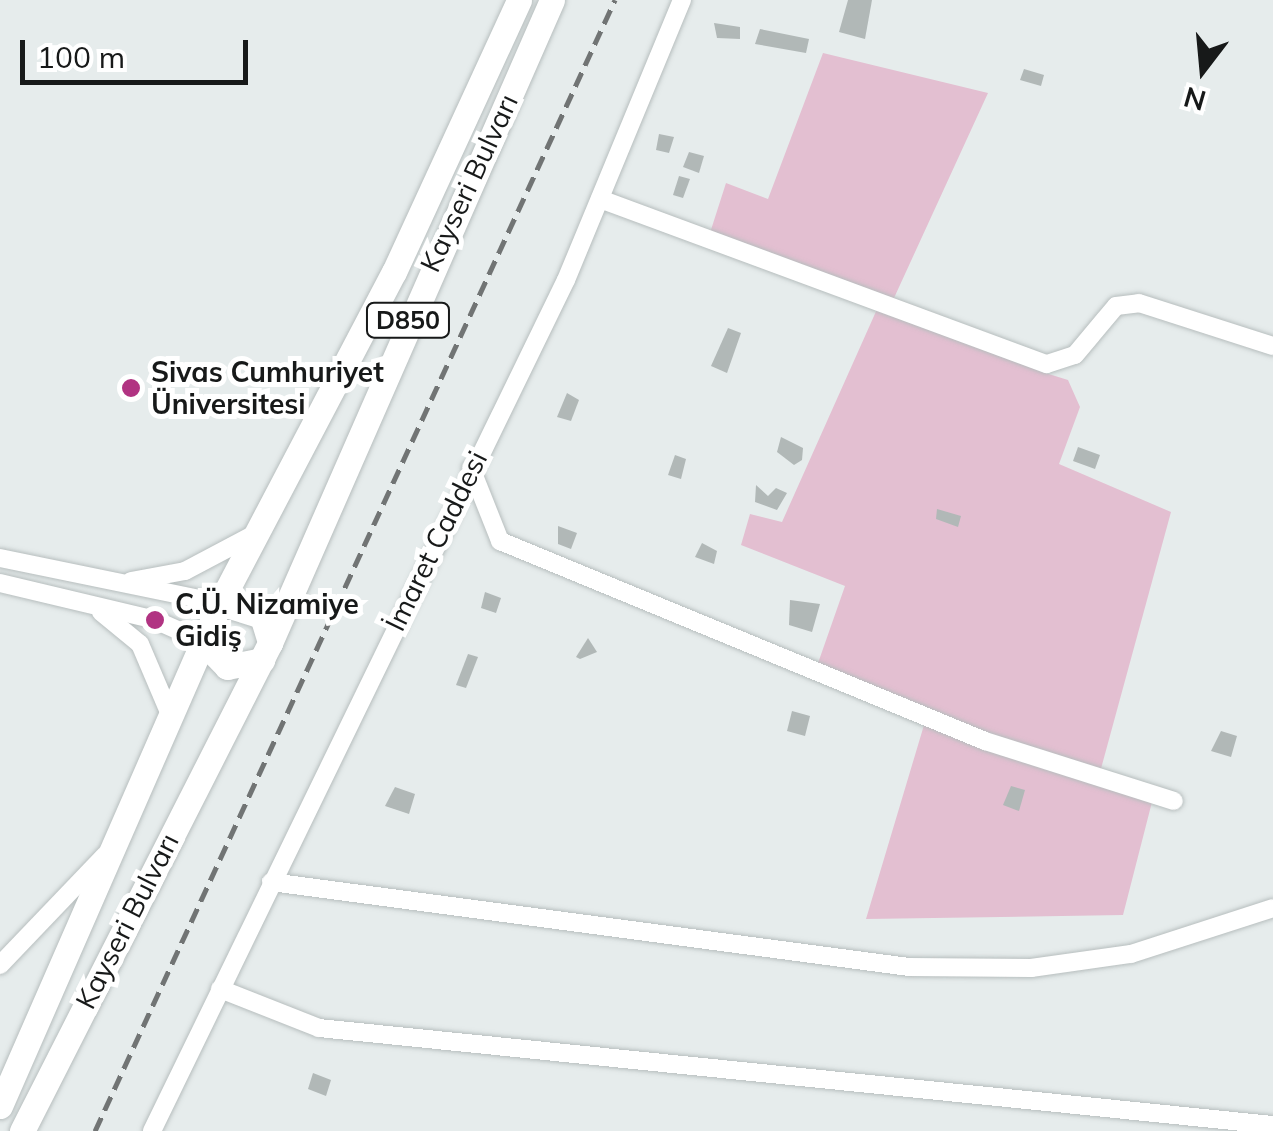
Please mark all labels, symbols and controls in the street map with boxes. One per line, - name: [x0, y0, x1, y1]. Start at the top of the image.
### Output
- scale bar: [25, 20, 252, 82]
- north arrow: [1153, 20, 1253, 120]
- text: 100 m: [37, 38, 125, 76]
- text: N: [1180, 80, 1210, 119]
- street label: Kayseri Bulvarı: [413, 89, 525, 277]
- road number: D850: [366, 300, 450, 340]
- place label: Sivas Cumhuriyet Üniversitesi: [151, 355, 384, 421]
- marker: Sivas Cumhuriyet Üniversitesi: [120, 377, 142, 399]
- street label: İmaret Caddesi: [378, 446, 494, 636]
- place label: C.Ü. Nizamiye Gidiş: [175, 587, 359, 653]
- marker: C.Ü. Nizamiye Gidiş: [144, 609, 166, 631]
- street label: Kayseri Bulvarı: [68, 828, 186, 1014]

